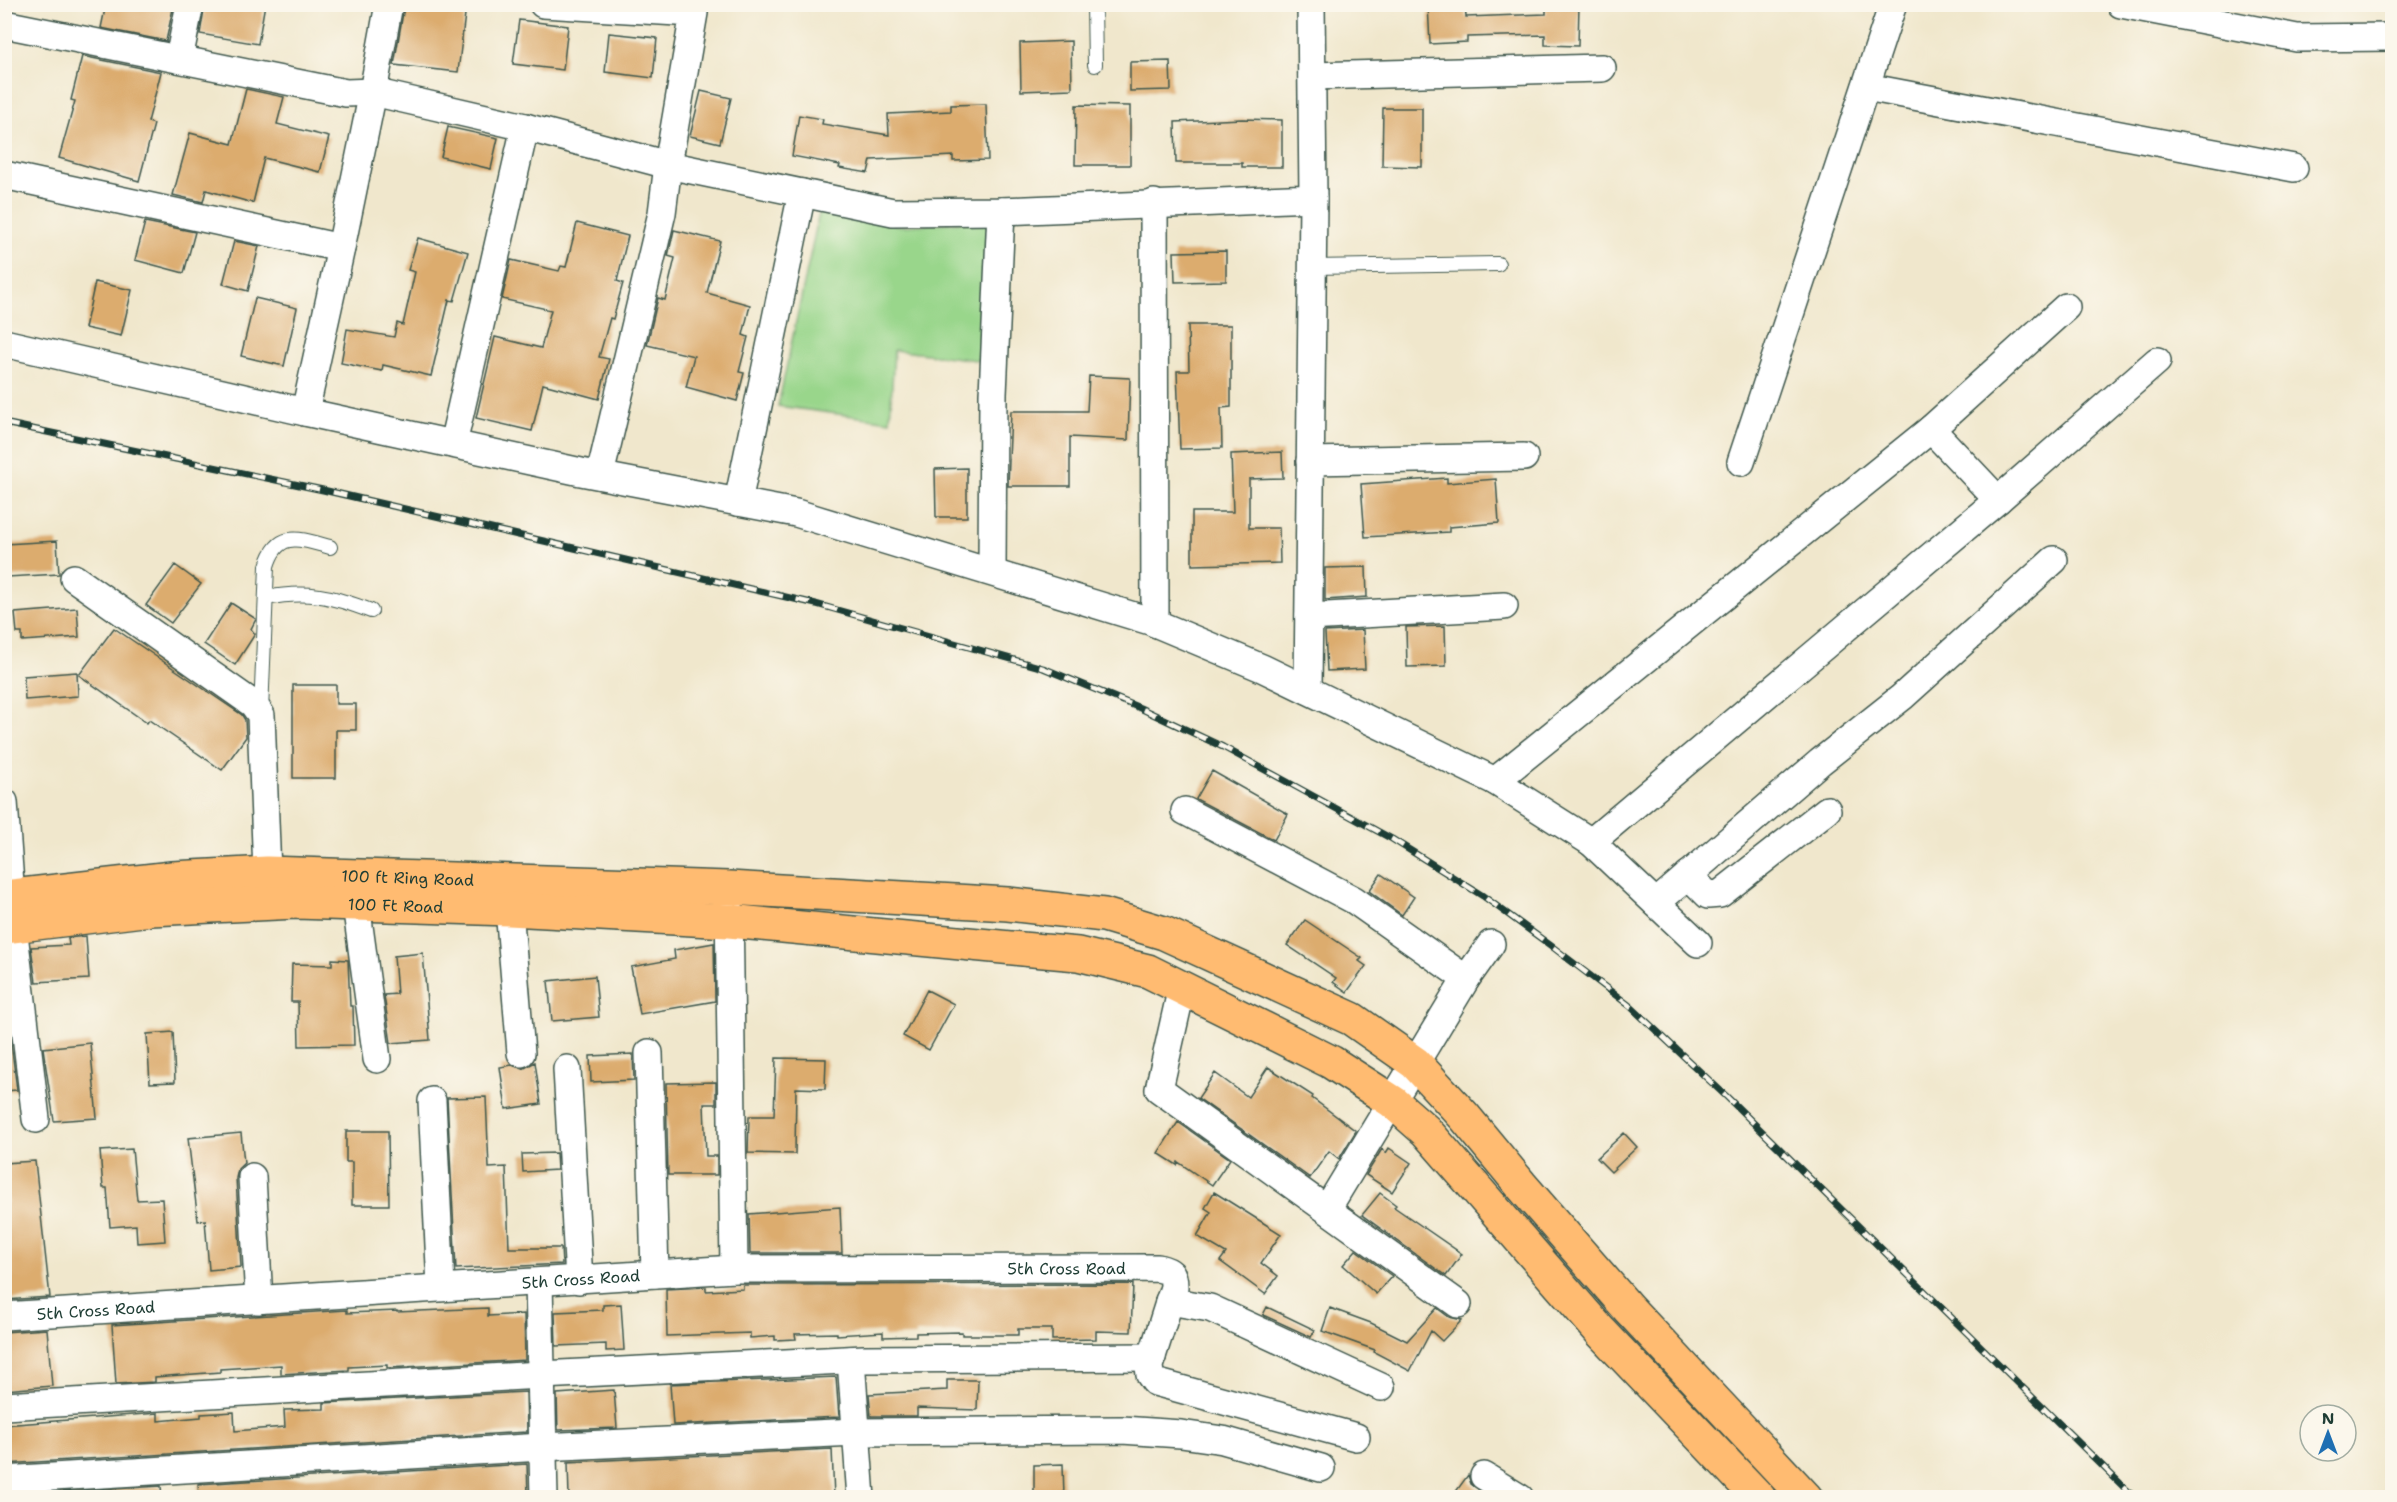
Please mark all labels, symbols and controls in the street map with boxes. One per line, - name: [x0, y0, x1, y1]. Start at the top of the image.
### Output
- street label: 100 ft Ring Road: [341, 865, 474, 891]
- street label: 100 Ft Road: [348, 894, 444, 918]
- street label: 5th Cross Road: [1007, 1258, 1126, 1279]
- street label: 5th Cross Road: [521, 1265, 641, 1294]
- street label: 5th Cross Road: [36, 1296, 156, 1325]
- north arrow: [2298, 1403, 2358, 1463]
- text: N: [2322, 1408, 2334, 1429]

